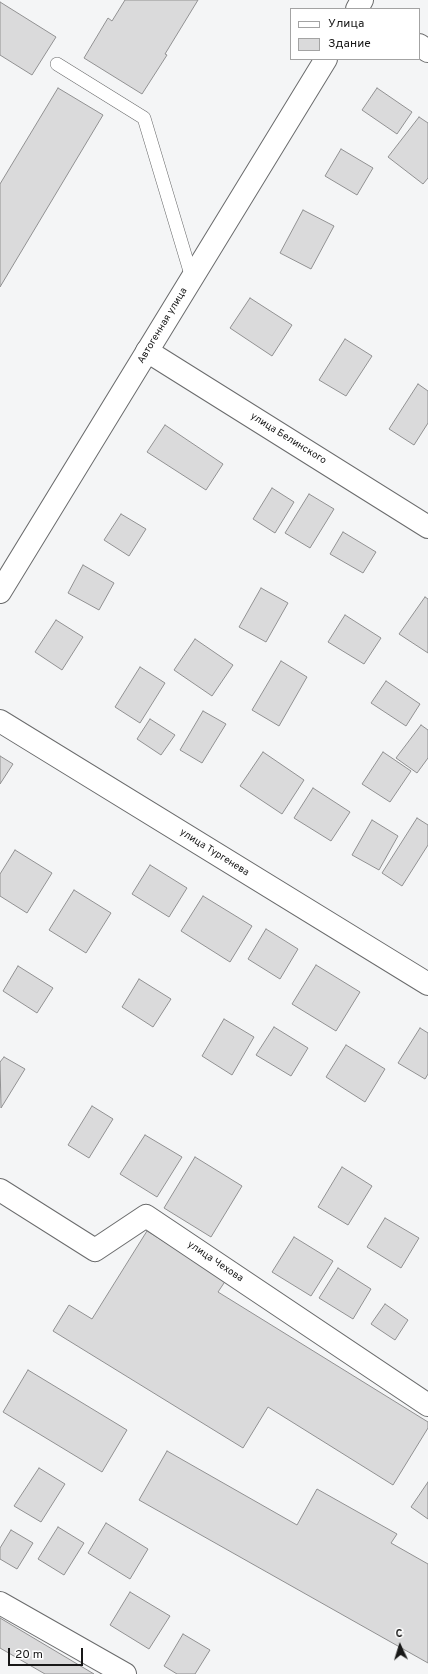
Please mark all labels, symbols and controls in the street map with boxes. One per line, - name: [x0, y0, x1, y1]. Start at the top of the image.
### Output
- legend: [290, 8, 420, 60]
- text: Улица: [328, 16, 364, 32]
- text: Здание: [328, 36, 371, 52]
- street label: Автогенная улица: [136, 286, 190, 366]
- street label: улица Белинского: [248, 411, 328, 467]
- street label: улица Тургенева: [177, 827, 251, 879]
- street label: улица Чехова: [185, 1239, 245, 1285]
- north arrow: [380, 1626, 420, 1666]
- text: С: [395, 1627, 403, 1641]
- scale bar: [10, 1640, 85, 1666]
- text: 20 m: [15, 1647, 43, 1663]

